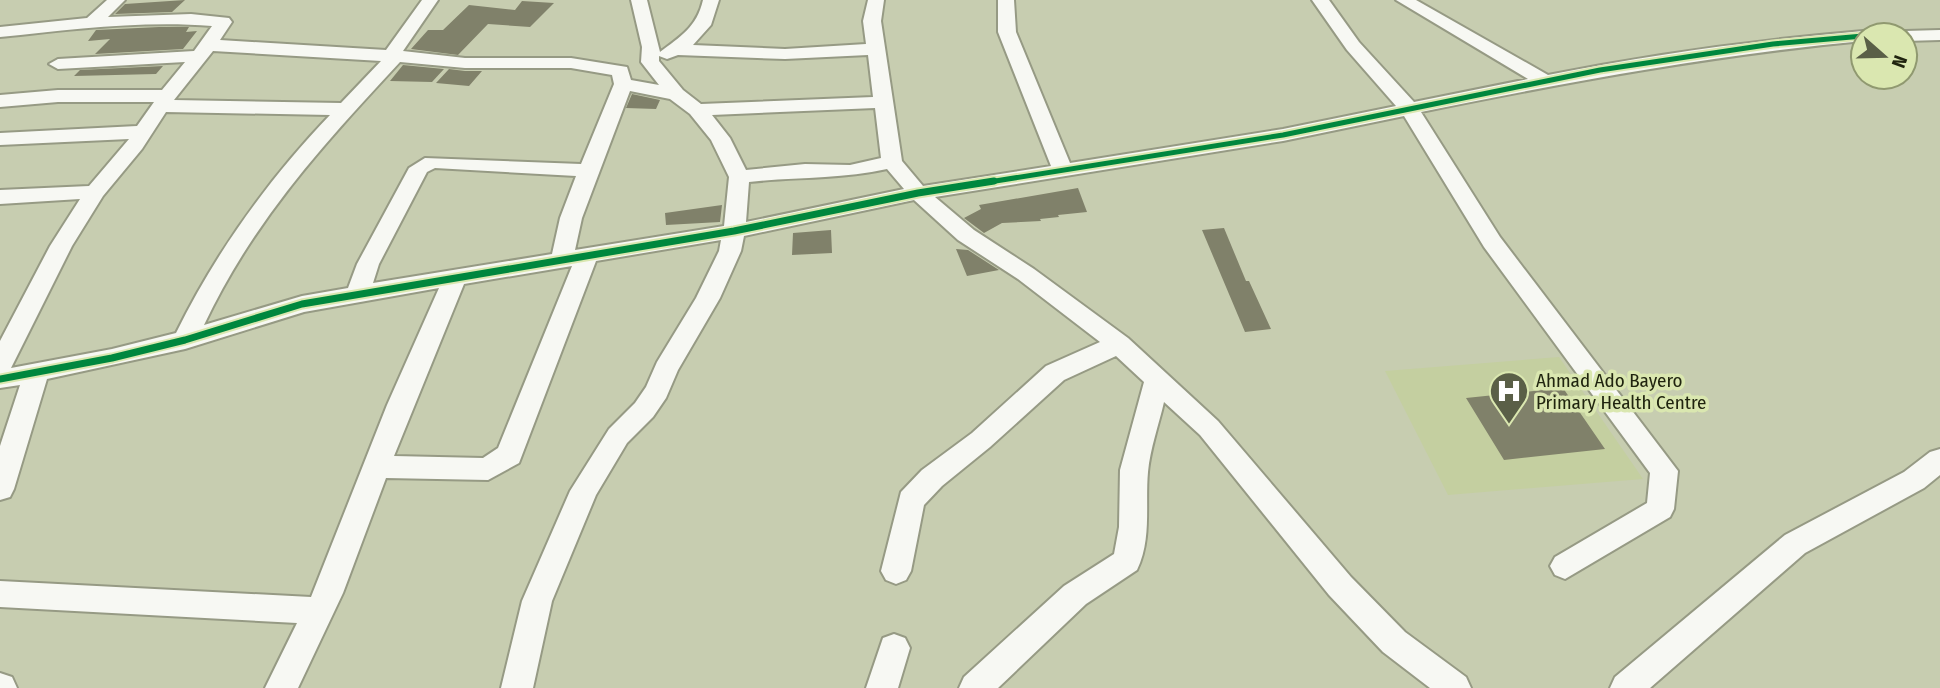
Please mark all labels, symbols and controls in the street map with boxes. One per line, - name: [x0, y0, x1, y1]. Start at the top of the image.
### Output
- north arrow: [1849, 21, 1919, 91]
- text: N: [1887, 52, 1912, 71]
- place label: Ahmad Ado Bayero Primary Health Centre: [1536, 369, 1706, 414]
- hospital icon: Ahmad Ado Bayero Primary Health Centre: [1488, 370, 1530, 425]

